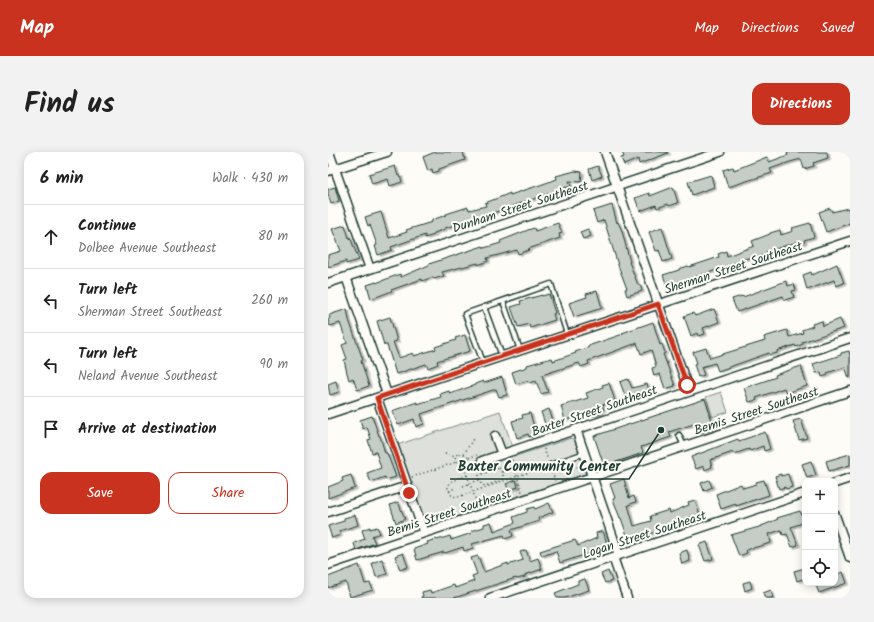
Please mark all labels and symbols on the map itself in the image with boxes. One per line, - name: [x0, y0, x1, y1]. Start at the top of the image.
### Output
- street label: Dunham Street Southeast: [450, 175, 592, 239]
- street label: Sherman Street Southeast: [662, 236, 806, 301]
- route start: [678, 376, 696, 394]
- street label: Baxter Street Southeast: [529, 380, 661, 443]
- street label: Bemis Street Southeast: [691, 381, 822, 442]
- callout: Baxter Community Center: [450, 453, 629, 479]
- text: Baxter Community Center: [458, 456, 621, 478]
- street label: Bemis Street Southeast: [384, 483, 515, 544]
- route end: [400, 484, 418, 502]
- street label: Logan Street Southeast: [580, 505, 710, 565]

